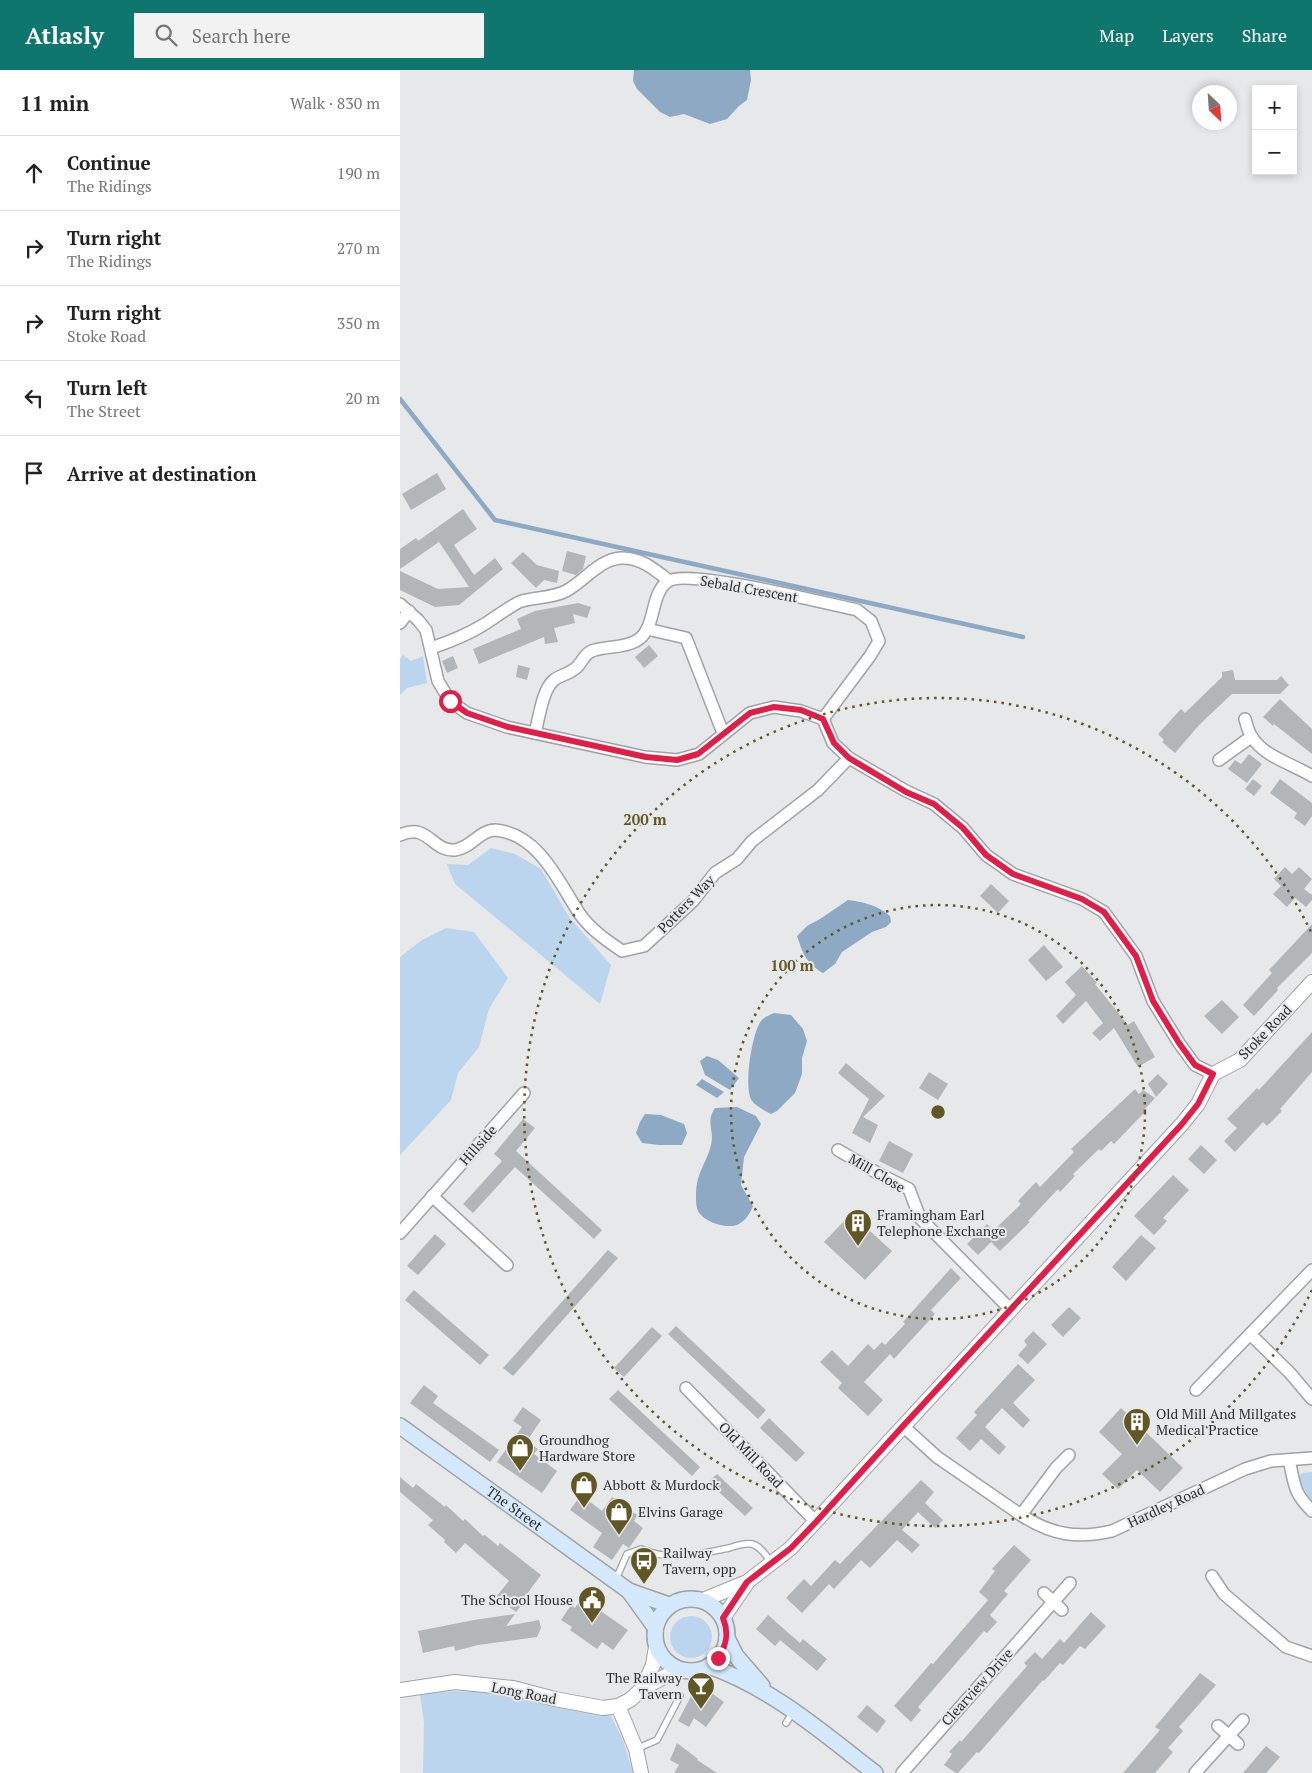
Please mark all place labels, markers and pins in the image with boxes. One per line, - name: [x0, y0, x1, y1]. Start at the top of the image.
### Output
- centre of rings: [929, 1103, 947, 1121]
- place label: Framingham Earl Telephone Exchange: [877, 1205, 1006, 1240]
- building icon: Framingham Earl Telephone Exchange: [843, 1208, 873, 1247]
- place label: Old Mill And Millgates Medical Practice: [1156, 1404, 1296, 1439]
- building icon: Old Mill And Millgates Medical Practice: [1122, 1407, 1152, 1446]
- place label: Groundhog Hardware Store: [539, 1430, 635, 1465]
- shop icon: Groundhog Hardware Store: [505, 1433, 535, 1472]
- shop icon: Abbott & Murdock: [569, 1470, 599, 1509]
- place label: Abbott & Murdock: [603, 1475, 720, 1494]
- shop icon: Elvins Garage: [604, 1497, 634, 1536]
- place label: Elvins Garage: [638, 1502, 723, 1521]
- place label: Railway Tavern, opp: [663, 1543, 736, 1578]
- bus stop icon: Railway Tavern, opp: [629, 1546, 659, 1585]
- public building icon: The School House: [577, 1585, 607, 1624]
- place label: The School House: [461, 1590, 573, 1609]
- place label: The Railway Tavern: [606, 1668, 683, 1703]
- bar icon: The Railway Tavern: [686, 1671, 716, 1710]

